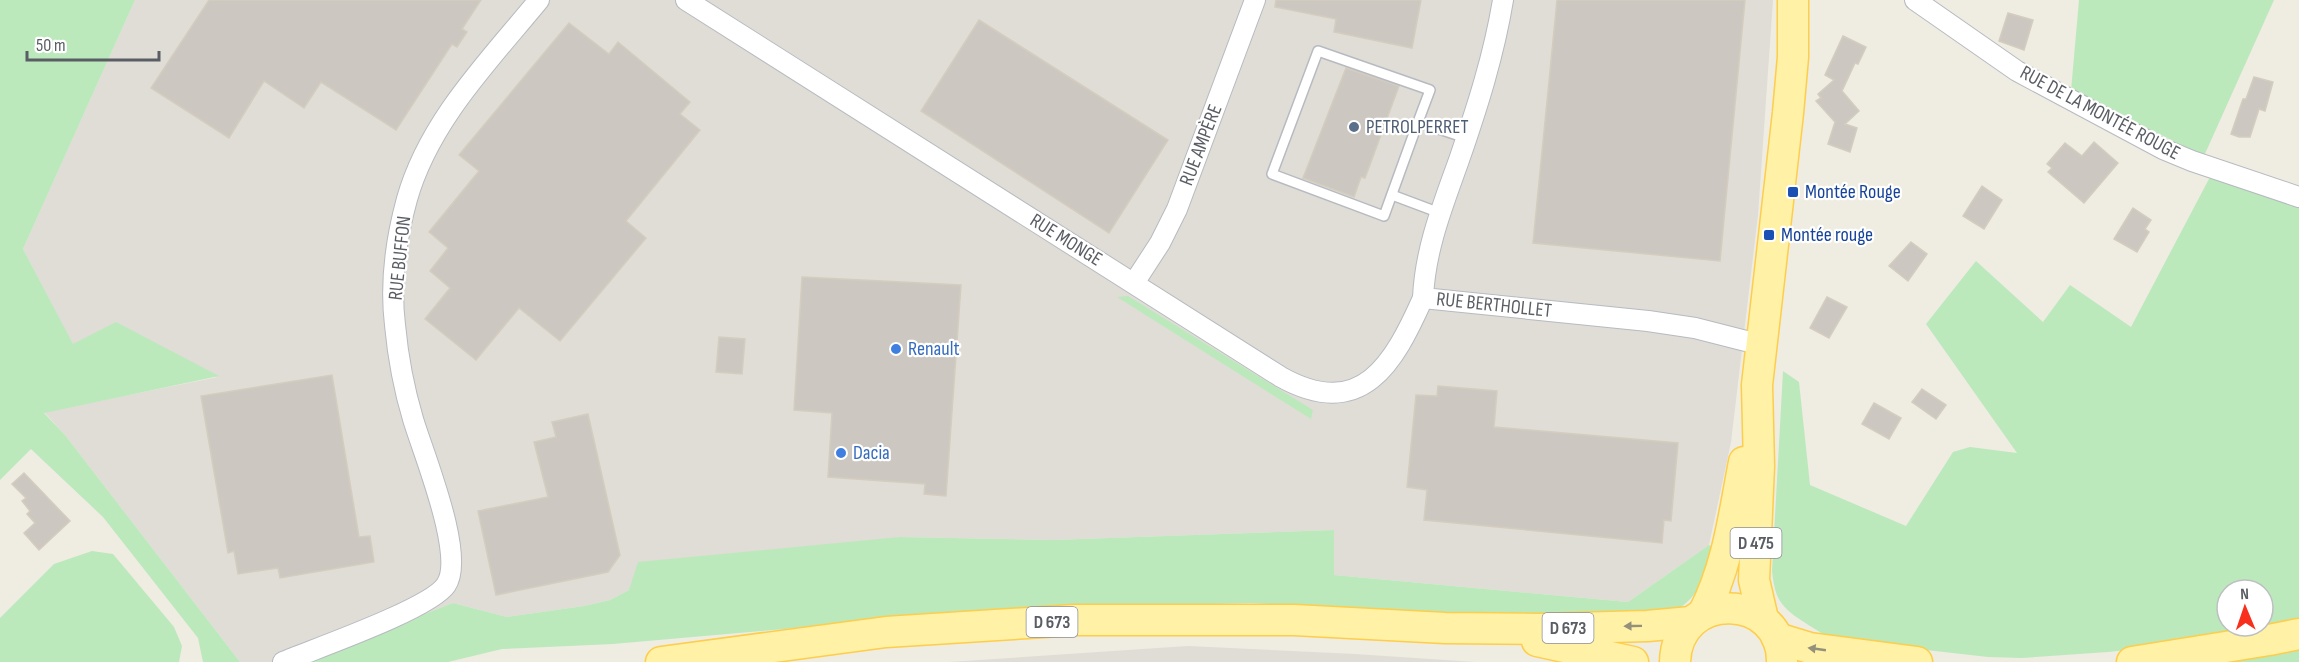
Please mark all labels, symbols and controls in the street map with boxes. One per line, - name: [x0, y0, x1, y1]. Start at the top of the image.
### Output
- scale bar: [27, 24, 159, 62]
- text: 50 m: [36, 35, 66, 56]
- street label: RUE DE LA MONTÉE ROUGE: [2016, 61, 2184, 165]
- street label: RUE AMPÈRE: [1175, 101, 1227, 189]
- place label: PETROLPERRET: [1366, 115, 1469, 139]
- marker: PETROLPERRET: [1347, 120, 1361, 134]
- place label: Montée Rouge: [1805, 180, 1901, 204]
- marker: Montée Rouge: [1786, 185, 1800, 199]
- street label: RUE MONGE: [1025, 208, 1107, 272]
- street label: RUE BUFFON: [384, 215, 416, 301]
- place label: Montée rouge: [1781, 223, 1873, 247]
- marker: Montée rouge: [1762, 228, 1776, 242]
- street label: RUE BERTHOLLET: [1435, 287, 1553, 323]
- place label: Renault: [908, 337, 959, 361]
- marker: Renault: [889, 342, 903, 356]
- place label: Dacia: [853, 441, 890, 465]
- marker: Dacia: [834, 446, 848, 460]
- road number: D 475: [1730, 528, 1782, 558]
- north arrow: [2215, 578, 2275, 638]
- text: N: [2240, 585, 2249, 604]
- road number: D 673: [1026, 607, 1078, 637]
- road number: D 673: [1542, 613, 1594, 643]
- one-way arrow: [1623, 622, 1642, 631]
- one-way arrow: [1807, 645, 1826, 654]

